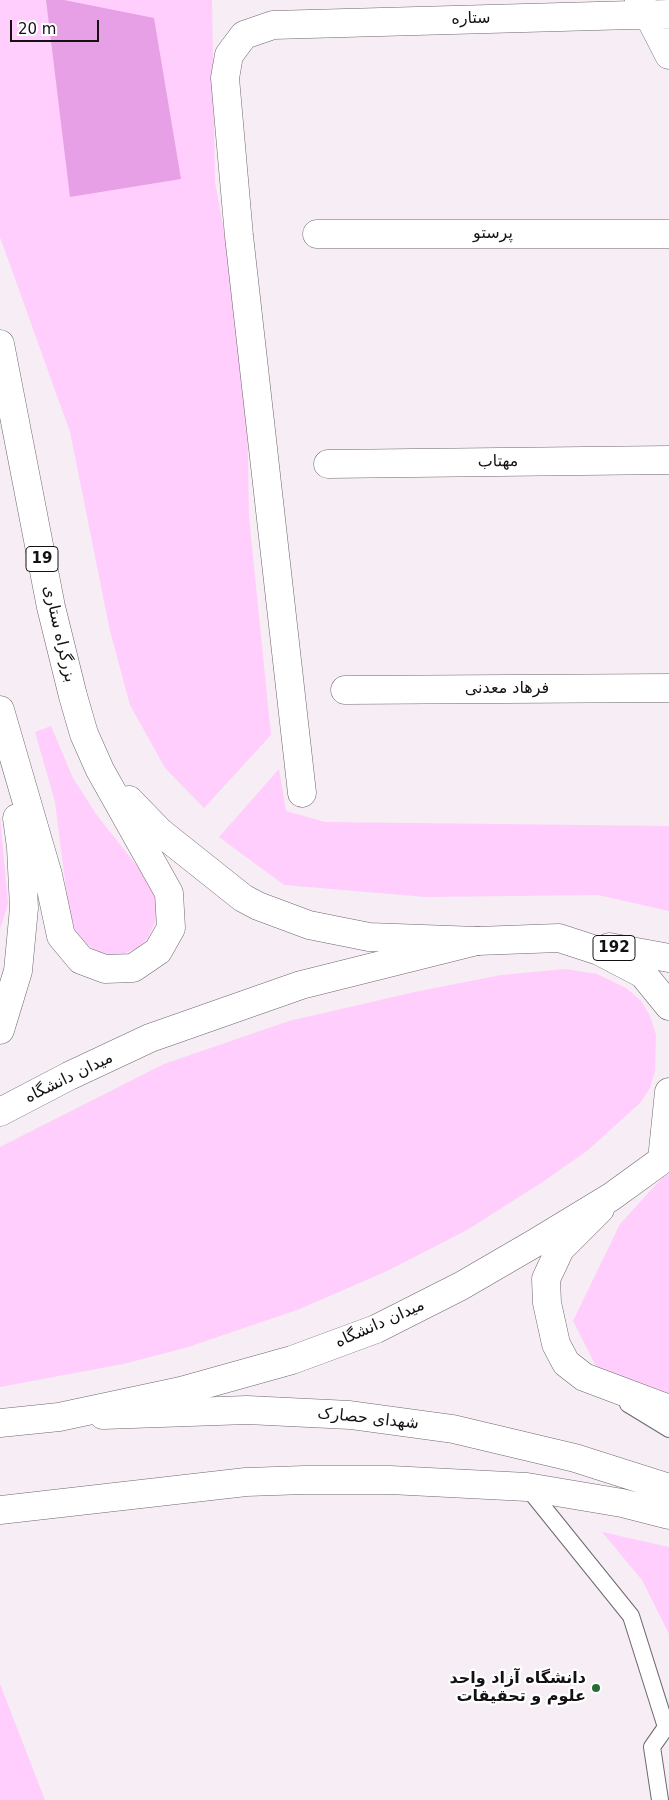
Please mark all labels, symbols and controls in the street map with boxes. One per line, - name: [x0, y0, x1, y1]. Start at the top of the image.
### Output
- street label: ستاره: [451, 9, 491, 29]
- scale bar: [12, 10, 101, 42]
- text: 20 m: [18, 20, 56, 38]
- street label: پرستو: [473, 224, 513, 244]
- street label: مهتاب: [477, 452, 519, 472]
- road number: 19: [26, 546, 58, 572]
- street label: بزرگراه ستاری: [39, 584, 79, 684]
- street label: فرهاد معدنی: [465, 679, 549, 699]
- road number: 192: [593, 936, 635, 960]
- street label: میدان دانشگاه: [22, 1048, 116, 1108]
- street label: میدان دانشگاه: [332, 1296, 428, 1352]
- street label: شهدای حصارک: [316, 1404, 420, 1434]
- place label: دانشگاه آزاد واحد علوم و تحقیقات: [450, 1669, 586, 1707]
- marker: دانشگاه آزاد واحد علوم و تحقیقات: [590, 1682, 602, 1694]

